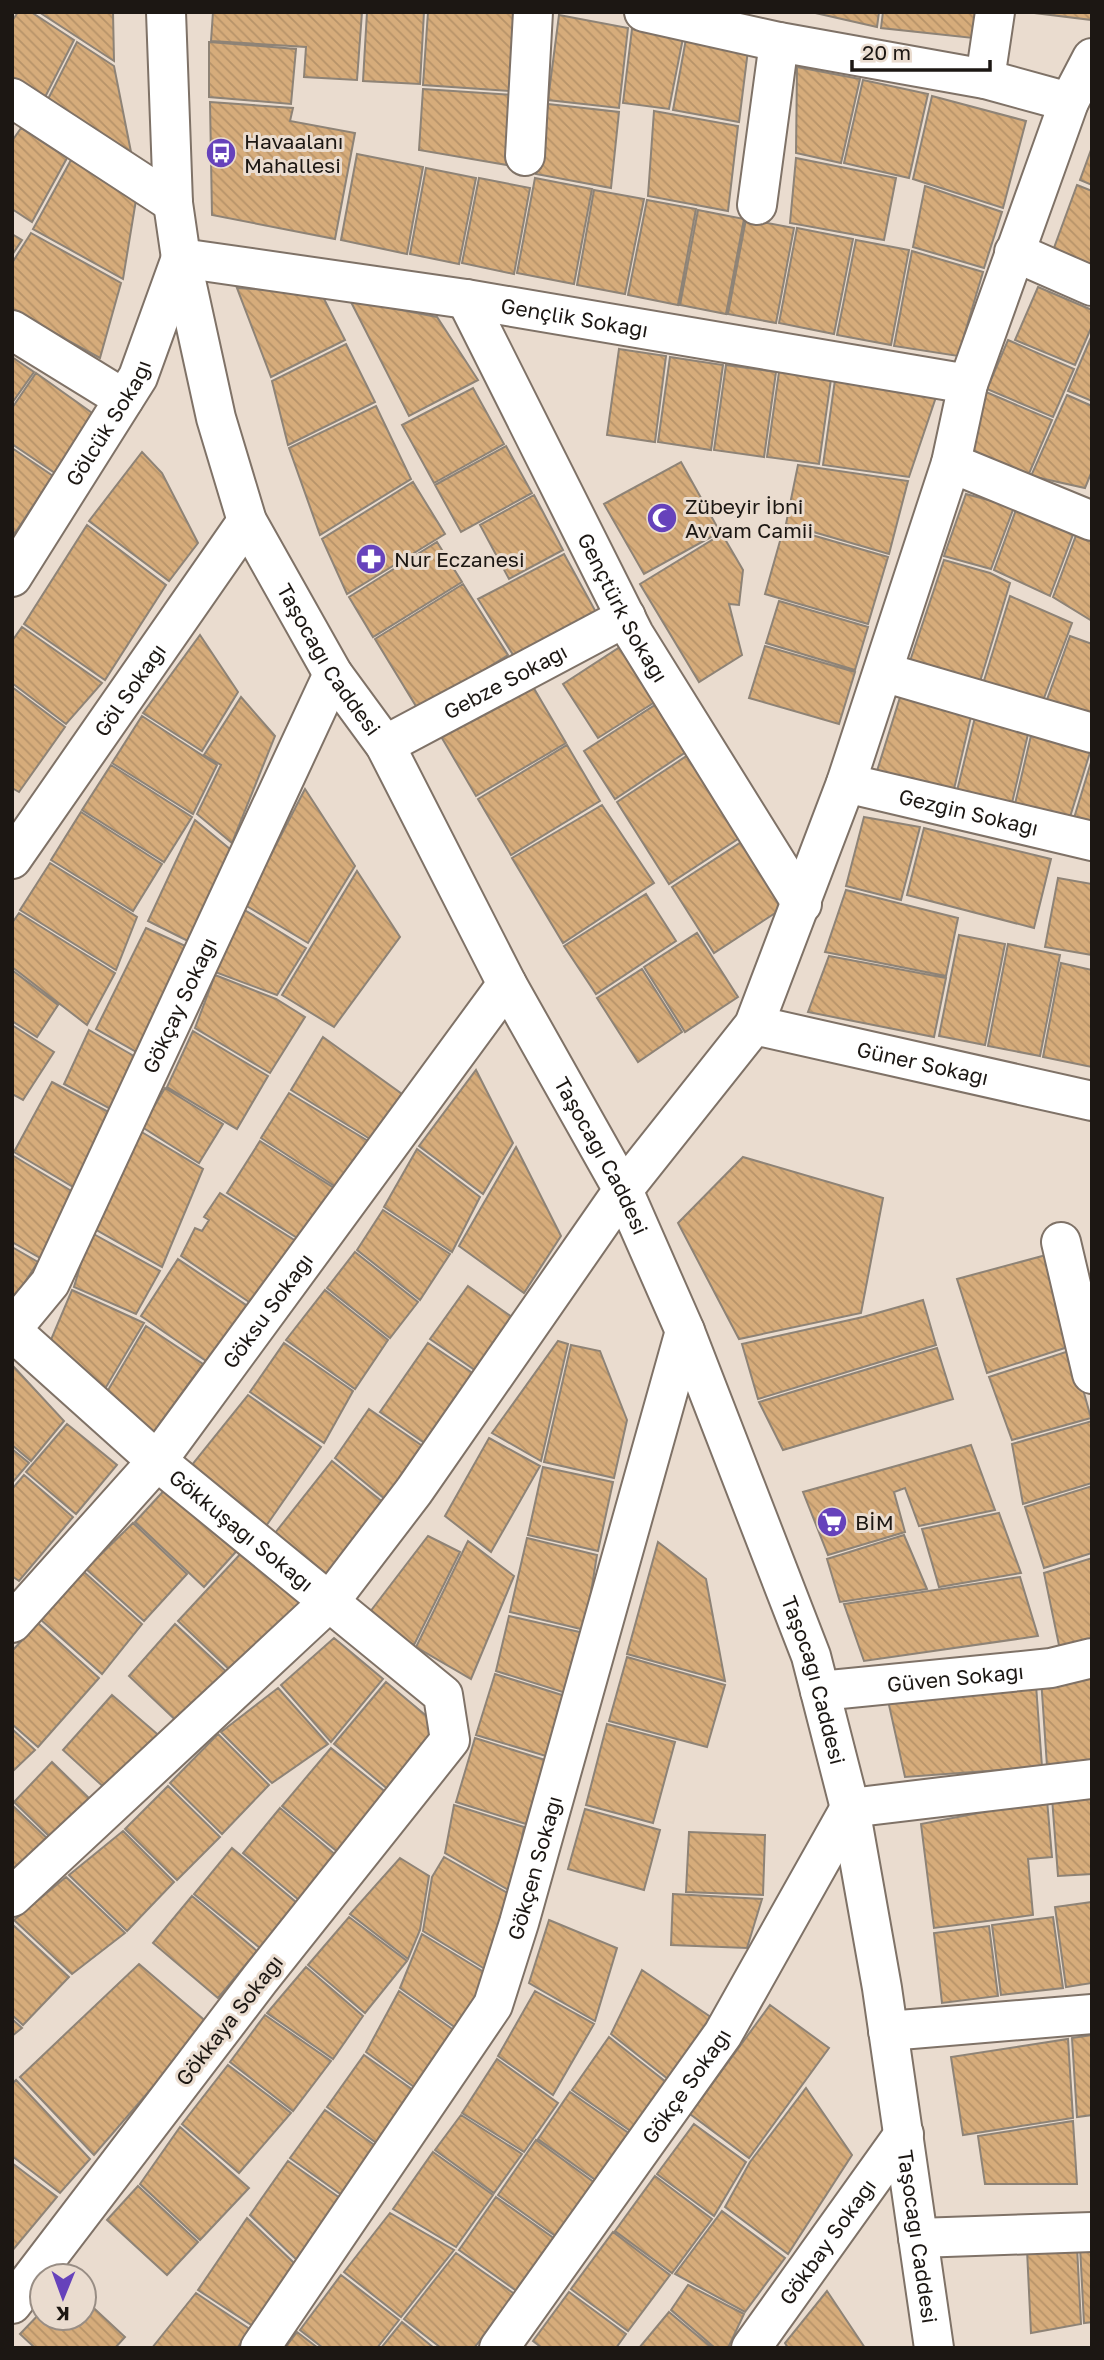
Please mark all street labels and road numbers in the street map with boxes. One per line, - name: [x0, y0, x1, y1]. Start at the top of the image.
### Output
- street label: Gençlik Sokağı: [499, 292, 650, 343]
- street label: Gölcük Sokağı: [60, 356, 156, 491]
- street label: Gençtürk Sokağı: [572, 528, 674, 687]
- street label: Taşocağı Caddesi: [272, 579, 387, 740]
- street label: Göl Sokağı: [88, 638, 171, 741]
- street label: Gebze Sokağı: [439, 638, 571, 725]
- street label: Gezgin Sokağı: [896, 783, 1041, 841]
- street label: Gökçay Sokağı: [136, 933, 222, 1077]
- street label: Güner Sokağı: [854, 1036, 991, 1090]
- street label: Taşocağı Caddesi: [549, 1072, 654, 1238]
- street label: Göksu Sokağı: [217, 1248, 318, 1373]
- street label: Gökkuşağı Sokağı: [164, 1463, 319, 1597]
- street label: Taşocağı Caddesi: [776, 1592, 851, 1767]
- street label: Güven Sokağı: [886, 1658, 1025, 1697]
- street label: Gökçen Sokağı: [501, 1793, 567, 1943]
- street label: Gökkaya Sokağı: [170, 1949, 288, 2091]
- street label: Gökçe Sokağı: [636, 2024, 736, 2149]
- street label: Taşocağı Caddesi: [893, 2148, 943, 2325]
- street label: Gökbay Sokağı: [773, 2173, 881, 2310]

